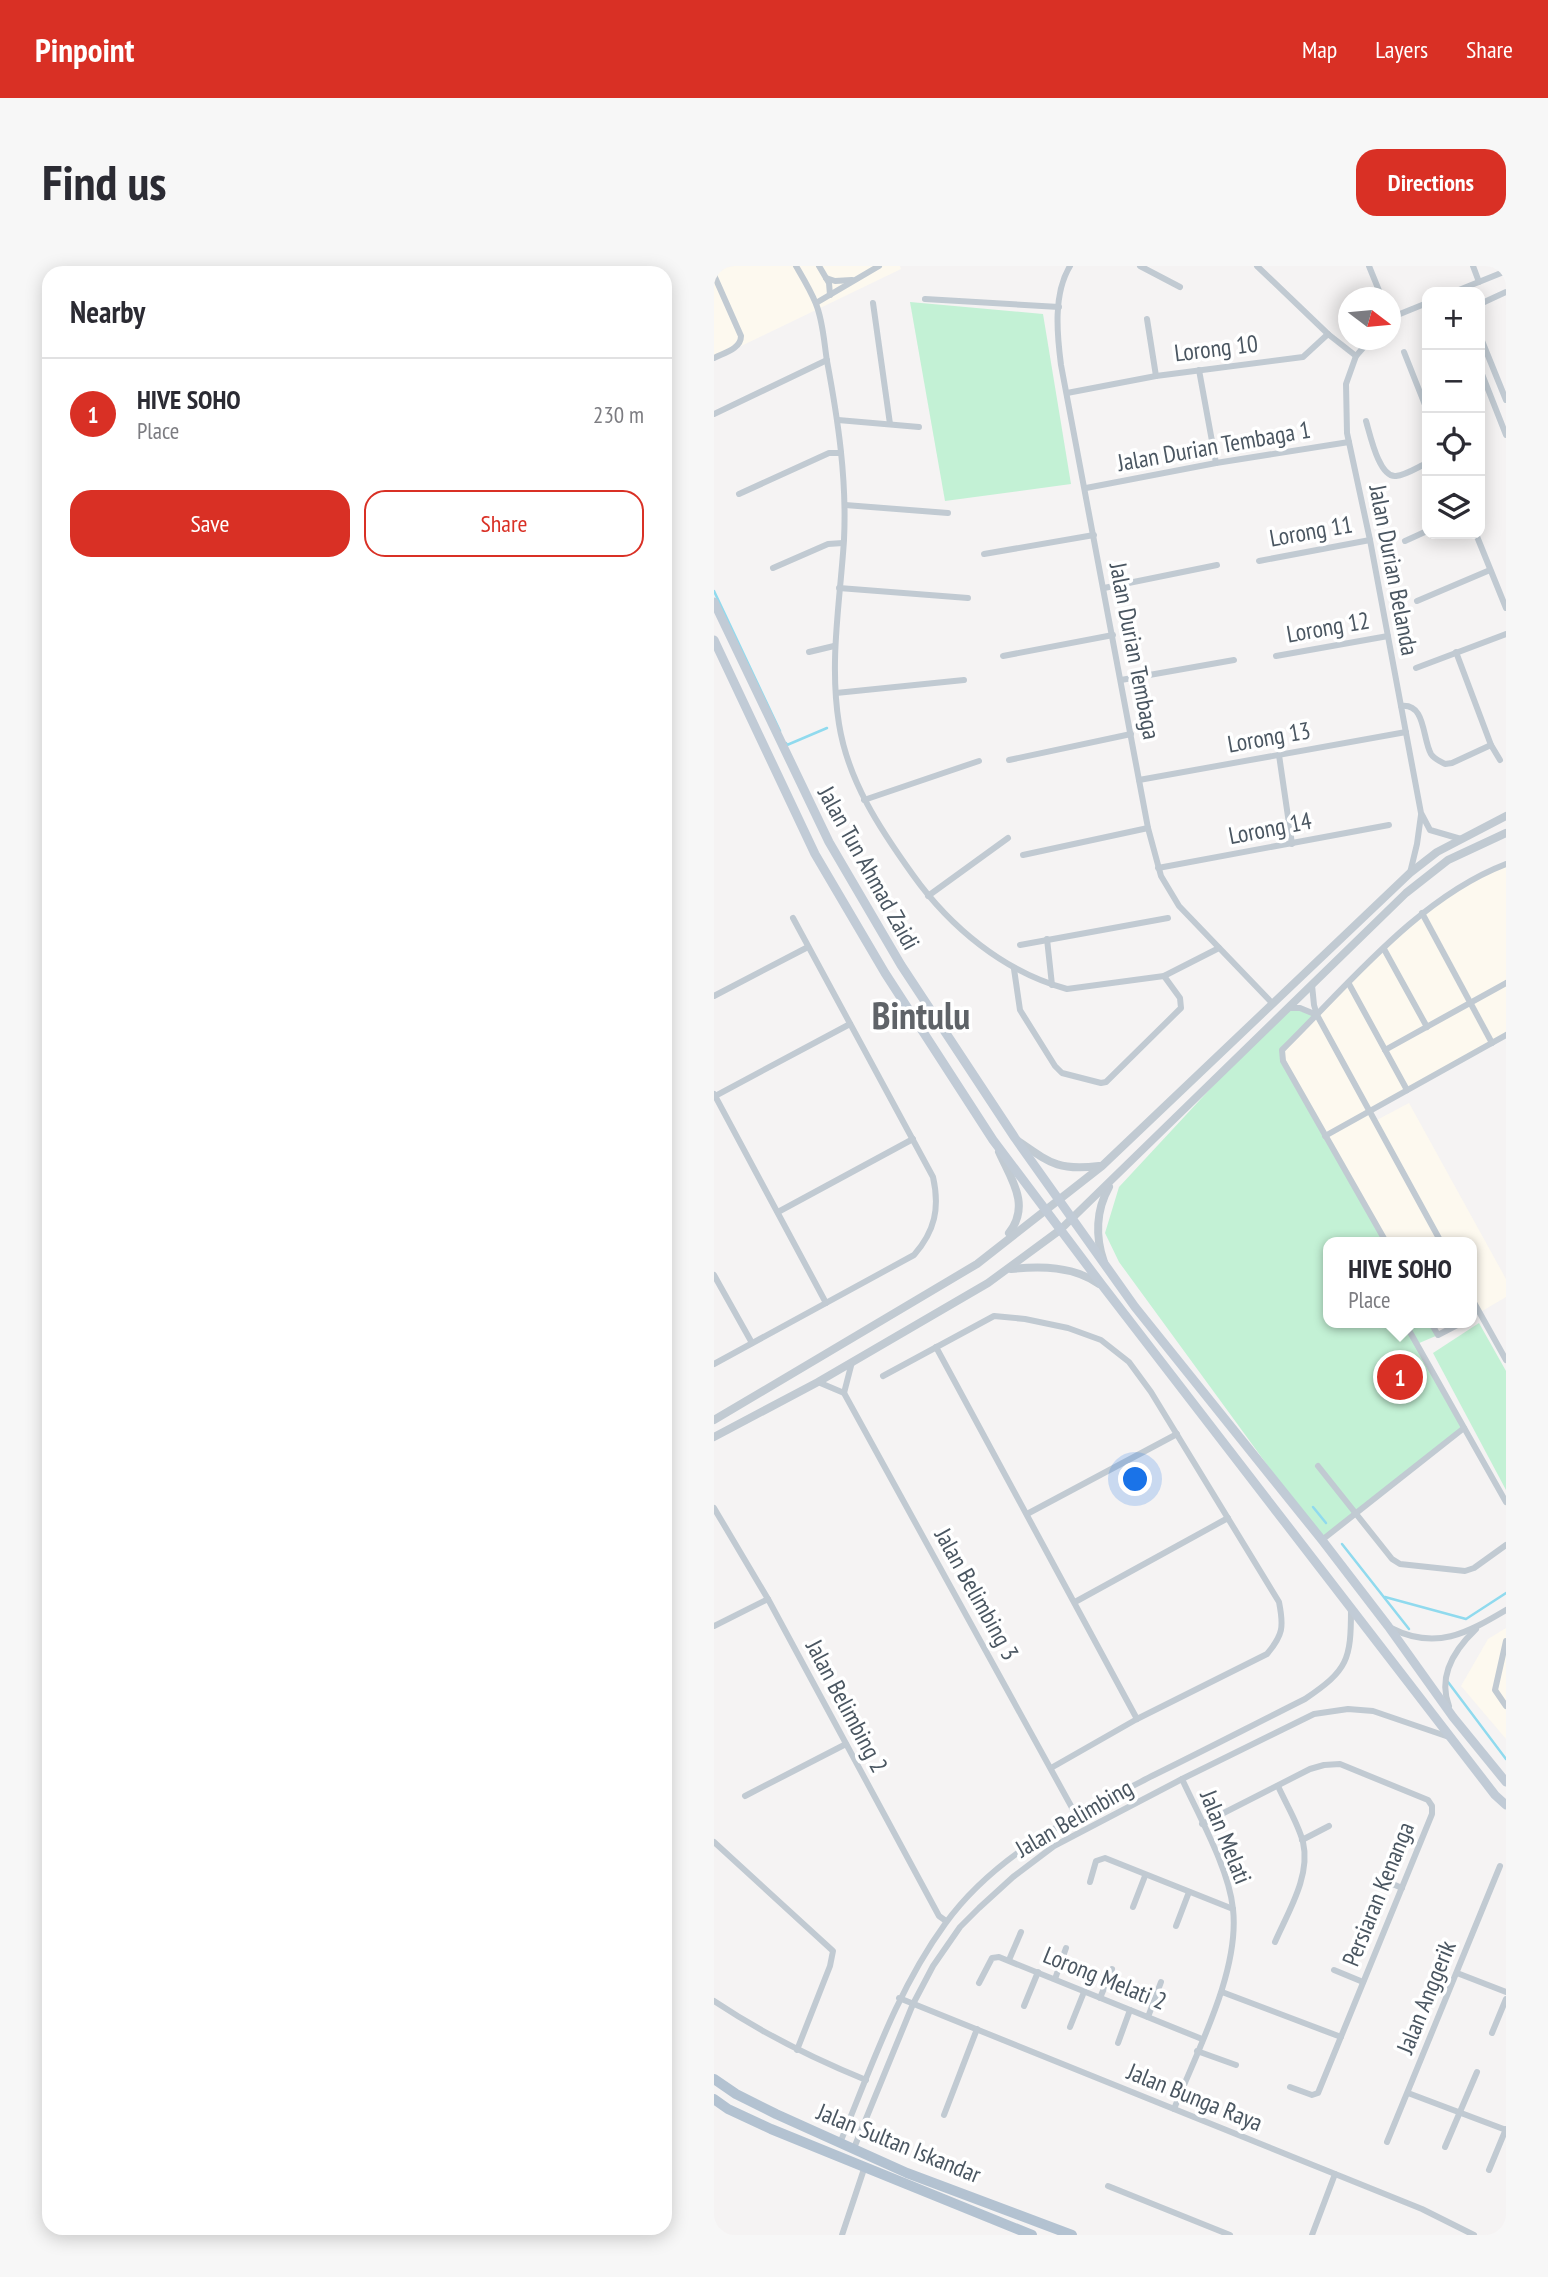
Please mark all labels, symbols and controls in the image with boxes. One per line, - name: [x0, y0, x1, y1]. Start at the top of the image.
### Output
- text: Pinpoint: [35, 28, 134, 71]
- text: Map: [1302, 34, 1337, 65]
- text: Layers: [1375, 34, 1428, 65]
- text: Share: [1466, 34, 1513, 65]
- button: Directions: [1356, 149, 1506, 216]
- text: Find us: [42, 150, 166, 214]
- north arrow: [1338, 287, 1401, 350]
- map controls: [1422, 287, 1485, 539]
- button: +: [1422, 287, 1485, 350]
- text: Nearby: [70, 292, 145, 331]
- street label: Lorong 10: [1173, 328, 1259, 368]
- button: −: [1422, 350, 1485, 413]
- text: HIVE SOHO: [137, 383, 241, 416]
- text: 1: [88, 400, 99, 429]
- text: 230 m: [593, 400, 644, 429]
- button: locate: [1422, 413, 1485, 476]
- street label: Jalan Durian Tembaga 1: [1114, 414, 1313, 478]
- text: Place: [137, 416, 179, 445]
- button: layers: [1422, 476, 1485, 539]
- street label: Jalan Durian Belanda: [1362, 481, 1426, 658]
- button: Save: [70, 490, 350, 557]
- button: Share: [364, 490, 644, 557]
- street label: Lorong 11: [1267, 508, 1355, 554]
- street label: Jalan Durian Tembaga: [1102, 559, 1167, 742]
- street label: Lorong 12: [1284, 604, 1372, 650]
- street label: Lorong 13: [1225, 714, 1313, 760]
- street label: Jalan Tun Ahmad Zaidi: [811, 780, 927, 955]
- street label: Lorong 14: [1226, 805, 1314, 851]
- district label: Bintulu: [872, 990, 970, 1039]
- popup: [1323, 1237, 1477, 1328]
- text: HIVE SOHO: [1348, 1252, 1452, 1285]
- text: Place: [1348, 1285, 1390, 1314]
- pin: 1: [1377, 1351, 1423, 1403]
- your location: [1118, 1462, 1152, 1496]
- street label: Jalan Belimbing 3: [928, 1522, 1026, 1665]
- street label: Jalan Belimbing 2: [799, 1633, 895, 1778]
- street label: Jalan Belimbing: [1009, 1772, 1138, 1865]
- street label: Jalan Melati: [1193, 1785, 1259, 1888]
- street label: Persiaran Kenanga: [1335, 1817, 1421, 1971]
- street label: Jalan Anggerik: [1389, 1935, 1463, 2059]
- street label: Lorong Melati 2: [1039, 1939, 1171, 2017]
- street label: Jalan Bunga Raya: [1122, 2055, 1267, 2138]
- street label: Jalan Sultan Iskandar: [812, 2096, 986, 2190]

